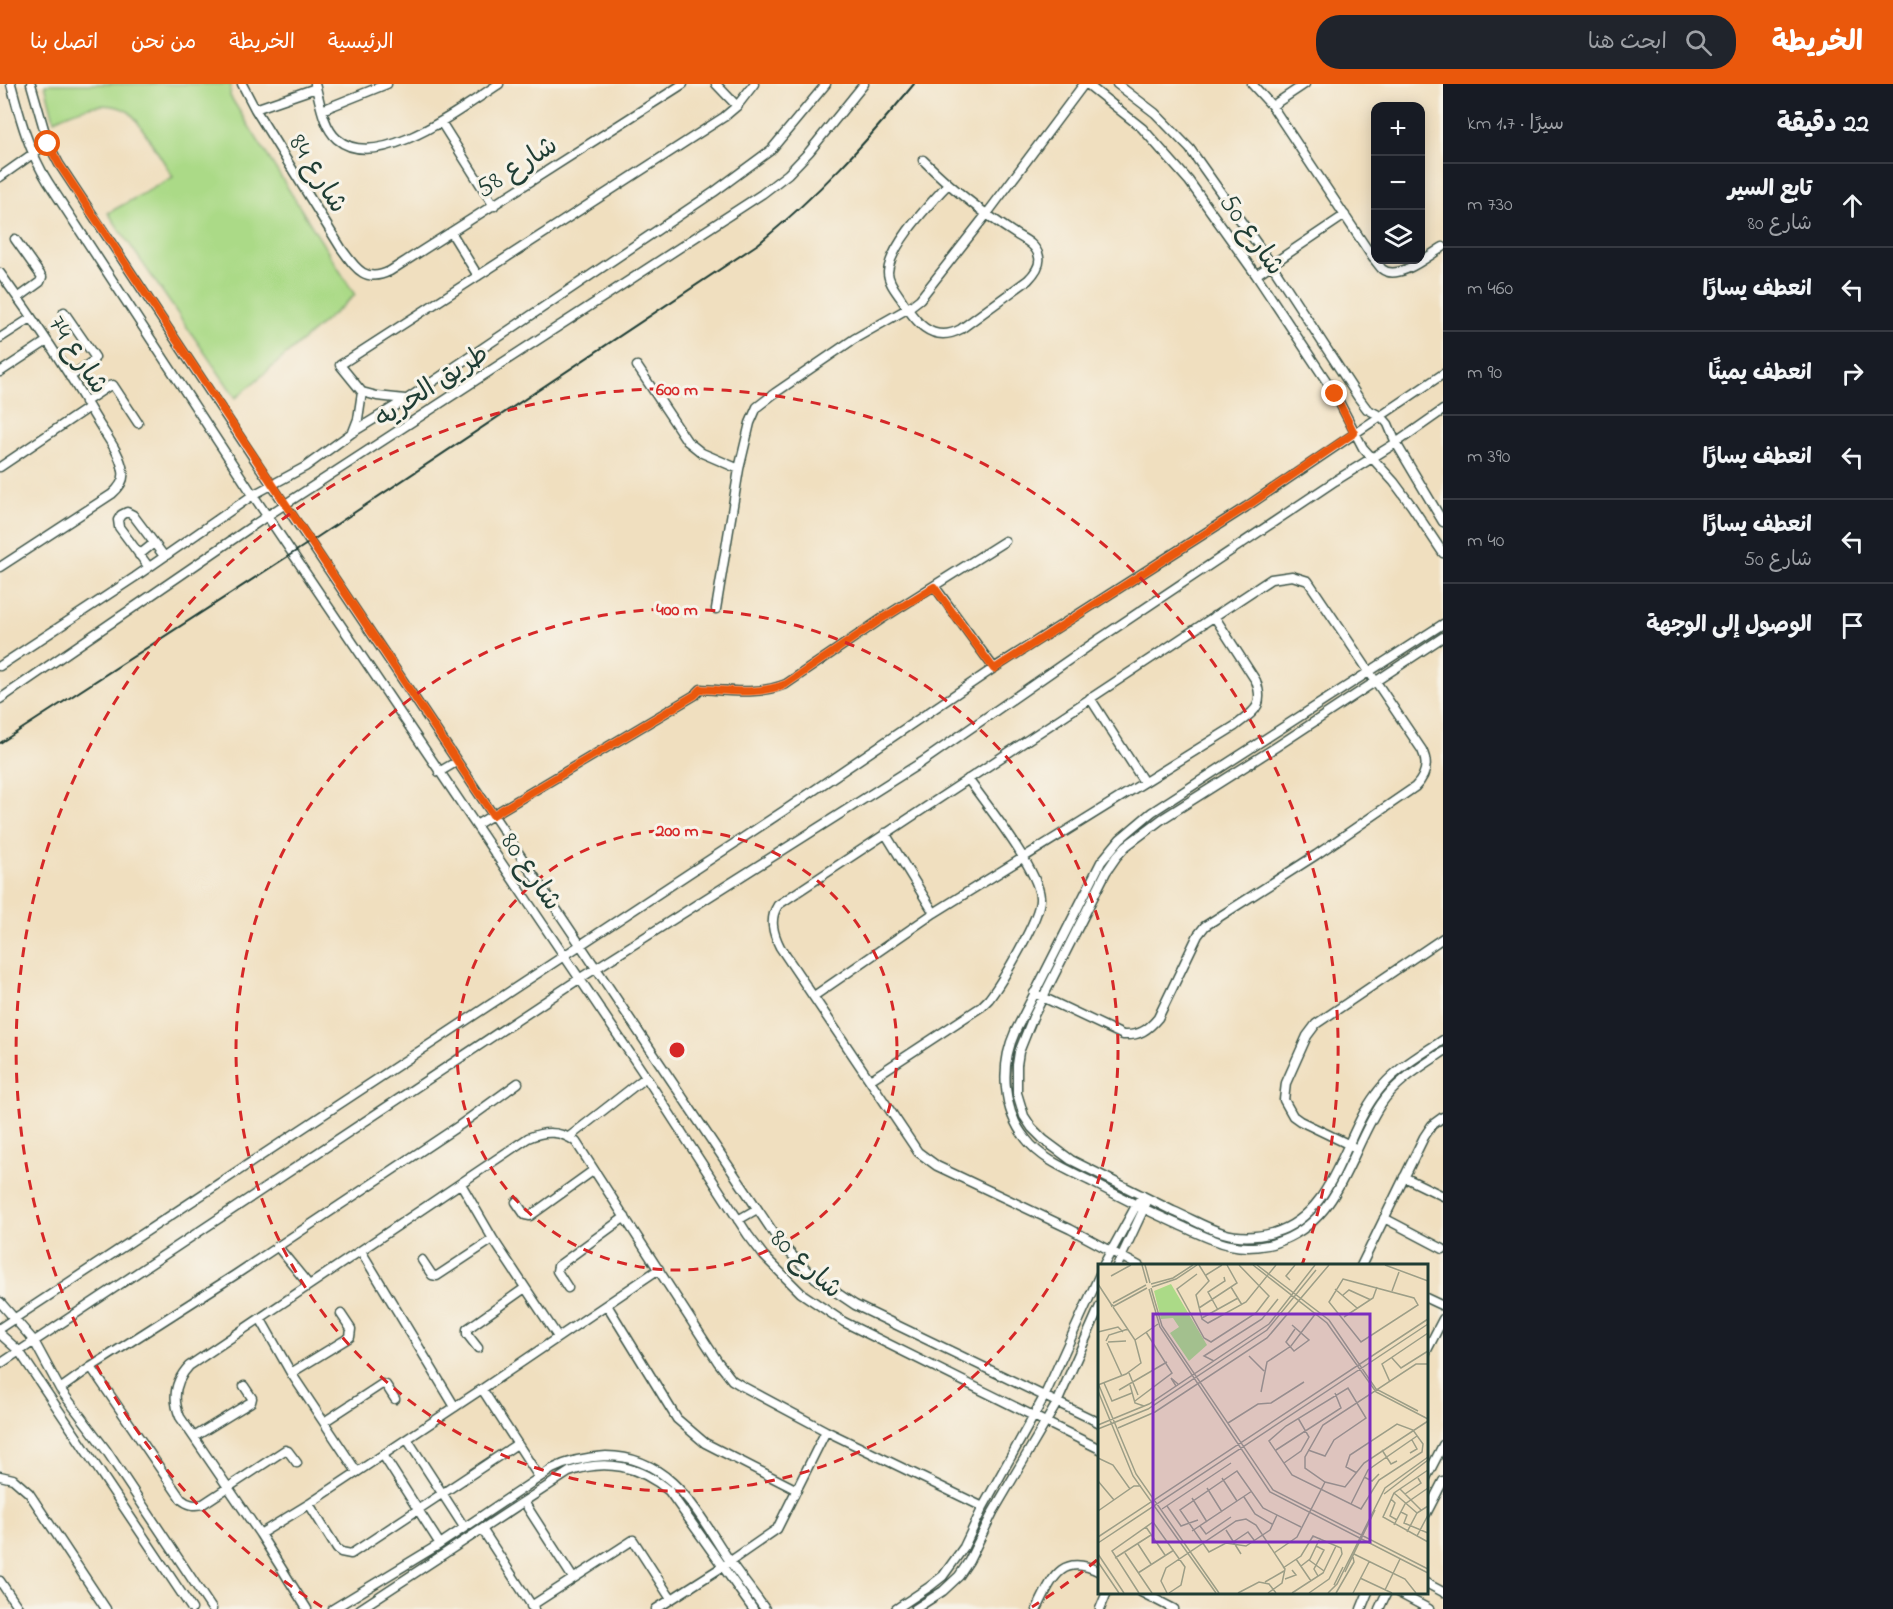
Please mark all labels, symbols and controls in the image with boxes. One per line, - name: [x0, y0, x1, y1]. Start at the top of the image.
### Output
- search box: [1316, 15, 1736, 69]
- text: الخريطة: [1772, 23, 1863, 64]
- icon: search: [1682, 26, 1715, 59]
- text: ابحث هنا: [1588, 27, 1667, 59]
- text: اتصل بنا: [30, 28, 98, 58]
- text: من نحن: [131, 28, 196, 58]
- text: الخريطة: [229, 28, 295, 58]
- text: الرئيسية: [328, 28, 394, 58]
- map controls: [1371, 102, 1425, 264]
- button: +: [1371, 102, 1425, 156]
- text: 22 دقيقة: [1777, 106, 1869, 144]
- text: سيرًا · 1.7 km: [1467, 110, 1564, 139]
- street label: شارع 84: [277, 127, 356, 221]
- street label: شارع 58: [469, 127, 566, 209]
- route start: [34, 130, 60, 156]
- button: −: [1371, 156, 1425, 210]
- text: تابع السير: [1728, 174, 1812, 206]
- street label: شارع 50: [1209, 186, 1293, 284]
- icon: ahead: [1836, 189, 1869, 222]
- text: 730 m: [1467, 191, 1513, 220]
- button: layers: [1371, 210, 1425, 264]
- text: شارع 80: [1748, 210, 1812, 239]
- icon: left: [1836, 273, 1869, 306]
- text: انعطف يسارًا: [1703, 274, 1812, 306]
- text: 460 m: [1467, 275, 1513, 304]
- street label: شارع 74: [37, 308, 117, 403]
- street label: طريق الحريه: [368, 336, 497, 439]
- icon: right: [1836, 357, 1869, 390]
- text: انعطف يمينًا: [1708, 358, 1812, 390]
- text: 90 m: [1467, 359, 1502, 388]
- text: 600 m: [656, 378, 698, 404]
- route end: [1321, 380, 1347, 406]
- icon: left: [1836, 441, 1869, 474]
- text: انعطف يسارًا: [1703, 442, 1812, 474]
- text: 390 m: [1467, 443, 1510, 472]
- text: انعطف يسارًا: [1703, 510, 1812, 542]
- icon: left: [1836, 525, 1869, 558]
- text: 40 m: [1467, 527, 1504, 556]
- text: شارع 50: [1744, 546, 1812, 575]
- text: 400 m: [656, 598, 698, 624]
- icon: arrive: [1836, 609, 1869, 642]
- text: الوصول إلى الوجهة: [1646, 610, 1812, 642]
- text: 200 m: [655, 819, 699, 845]
- street label: شارع 80: [489, 825, 570, 919]
- centre of rings: [667, 1040, 687, 1060]
- street label: شارع 80: [760, 1221, 850, 1309]
- inset map: [1098, 1264, 1428, 1594]

